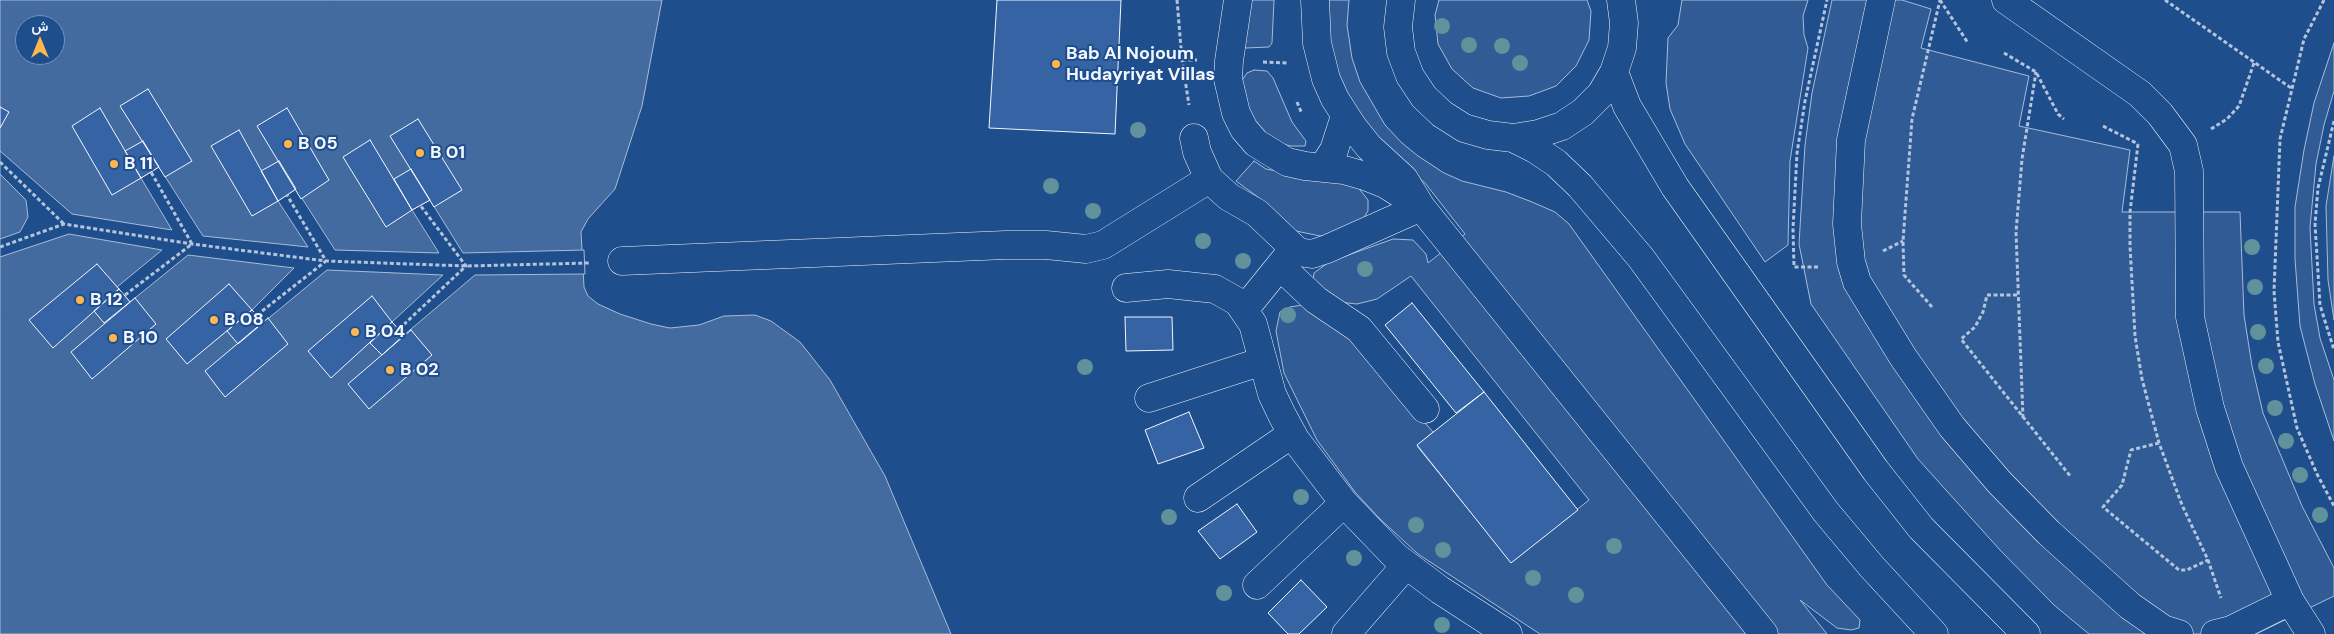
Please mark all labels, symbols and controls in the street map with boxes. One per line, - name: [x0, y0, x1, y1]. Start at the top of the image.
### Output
- north arrow: [15, 15, 65, 65]
- text: ش: [32, 17, 48, 35]
- place label: Bab Al Nojoum Hudayriyat Villas: [1066, 43, 1215, 86]
- marker: Bab Al Nojoum Hudayriyat Villas: [1050, 58, 1062, 70]
- place label: B 05: [298, 133, 338, 155]
- marker: B 05: [282, 138, 294, 150]
- place label: B 01: [430, 142, 465, 164]
- marker: B 01: [414, 147, 426, 159]
- place label: B 11: [124, 153, 153, 175]
- marker: B 11: [108, 158, 120, 170]
- place label: B 12: [90, 289, 123, 311]
- marker: B 12: [74, 294, 86, 306]
- place label: B 08: [224, 309, 264, 331]
- marker: B 08: [208, 314, 220, 326]
- place label: B 04: [365, 321, 405, 343]
- marker: B 04: [349, 326, 361, 338]
- place label: B 10: [123, 327, 158, 349]
- marker: B 10: [107, 332, 119, 344]
- place label: B 02: [400, 359, 439, 381]
- marker: B 02: [384, 364, 396, 376]

